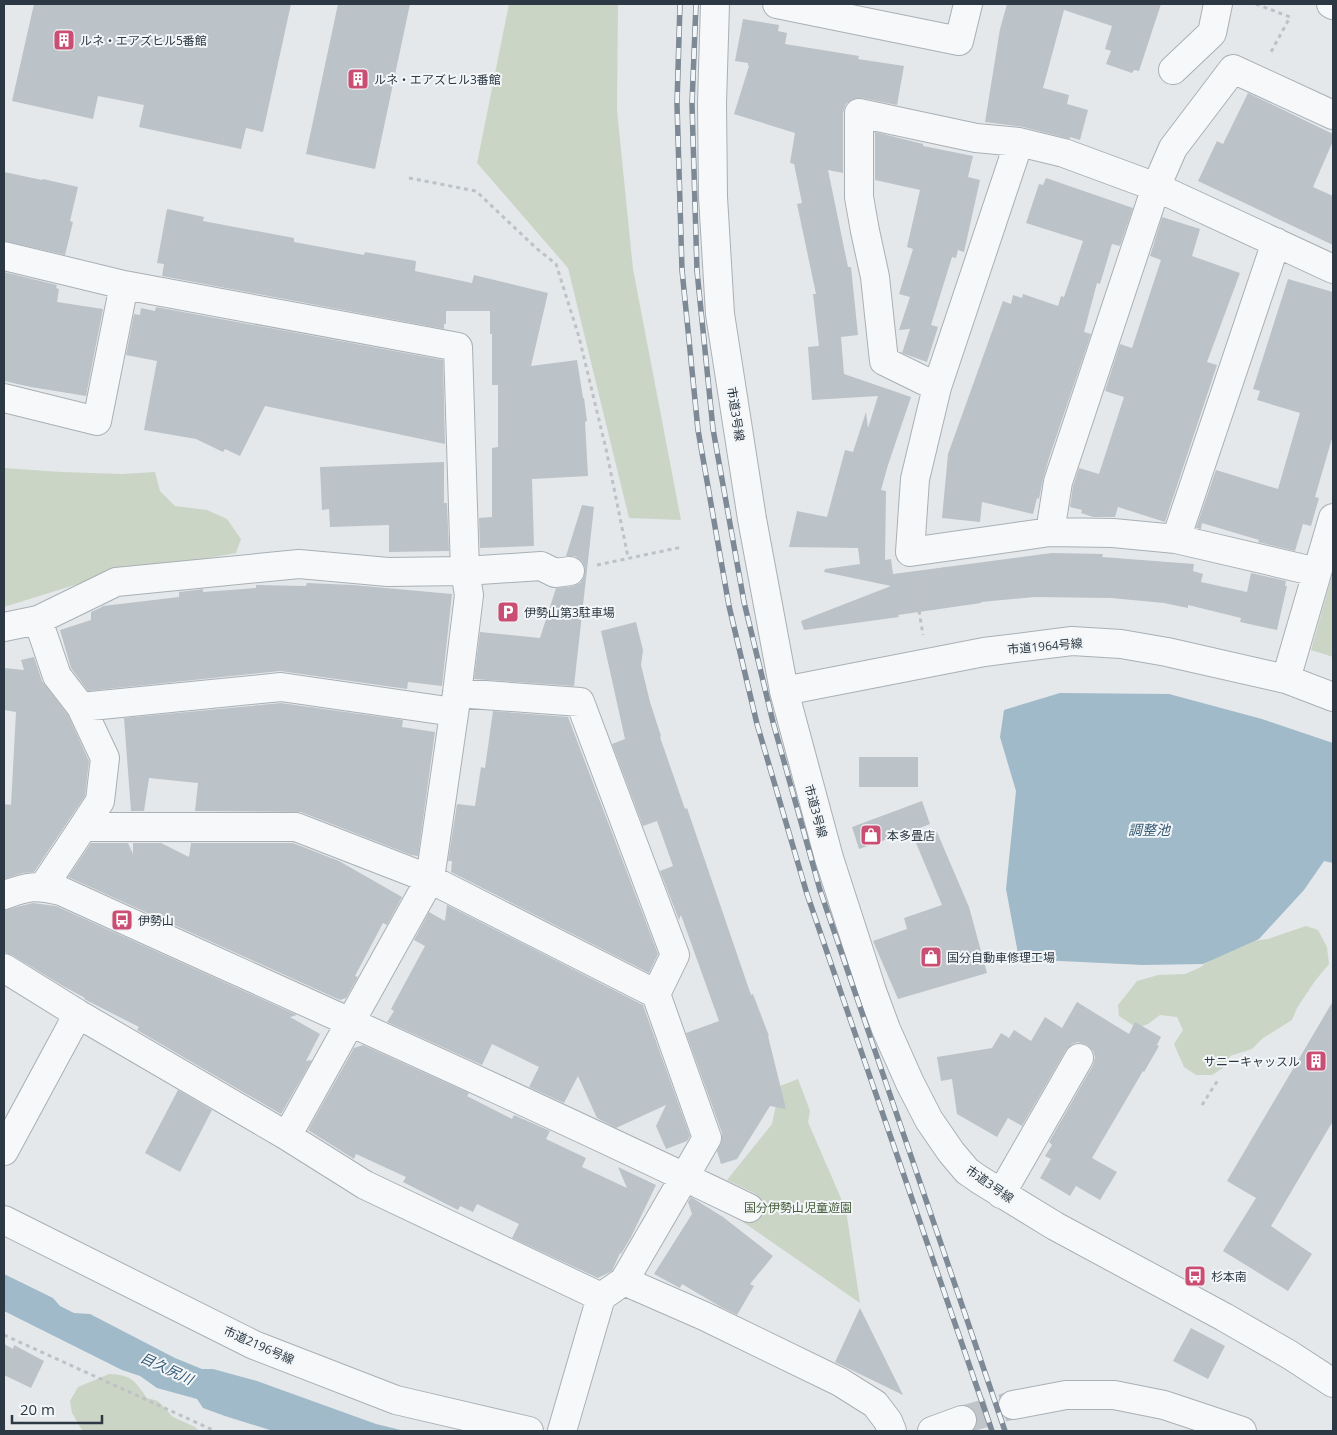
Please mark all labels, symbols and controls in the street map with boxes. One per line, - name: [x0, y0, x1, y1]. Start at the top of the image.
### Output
- building icon: ルネ・エアズヒル5番館: [52, 28, 76, 52]
- place label: ルネ・エアズヒル5番館: [80, 32, 207, 49]
- building icon: ルネ・エアズヒル3番館: [346, 67, 370, 91]
- place label: ルネ・エアズヒル3番館: [374, 71, 501, 88]
- street label: 市道3号線: [723, 386, 749, 442]
- parking icon: 伊勢山第3駐車場: [496, 600, 520, 624]
- place label: 伊勢山第3駐車場: [524, 604, 615, 621]
- street label: 市道1964号線: [1007, 634, 1083, 658]
- street label: 市道3号線: [801, 782, 831, 840]
- water label: 調整池: [1128, 820, 1172, 839]
- shop icon: 本多畳店: [859, 823, 883, 847]
- place label: 本多畳店: [887, 827, 935, 844]
- bus stop icon: 伊勢山: [110, 908, 134, 932]
- place label: 伊勢山: [138, 912, 174, 929]
- shop icon: 国分自動車修理工場: [919, 945, 943, 969]
- place label: 国分自動車修理工場: [947, 949, 1055, 966]
- building icon: サニーキャッスル: [1304, 1049, 1328, 1073]
- place label: サニーキャッスル: [1204, 1053, 1300, 1070]
- street label: 市道3号線: [963, 1161, 1017, 1207]
- park label: 国分伊勢山児童遊園: [744, 1199, 852, 1216]
- bus stop icon: 杉本南: [1183, 1264, 1207, 1288]
- place label: 杉本南: [1211, 1268, 1247, 1285]
- street label: 市道2196号線: [221, 1322, 297, 1368]
- water label: 目久尻川: [138, 1348, 198, 1389]
- scale bar: [12, 1392, 102, 1424]
- text: 20 m: [20, 1399, 55, 1419]

